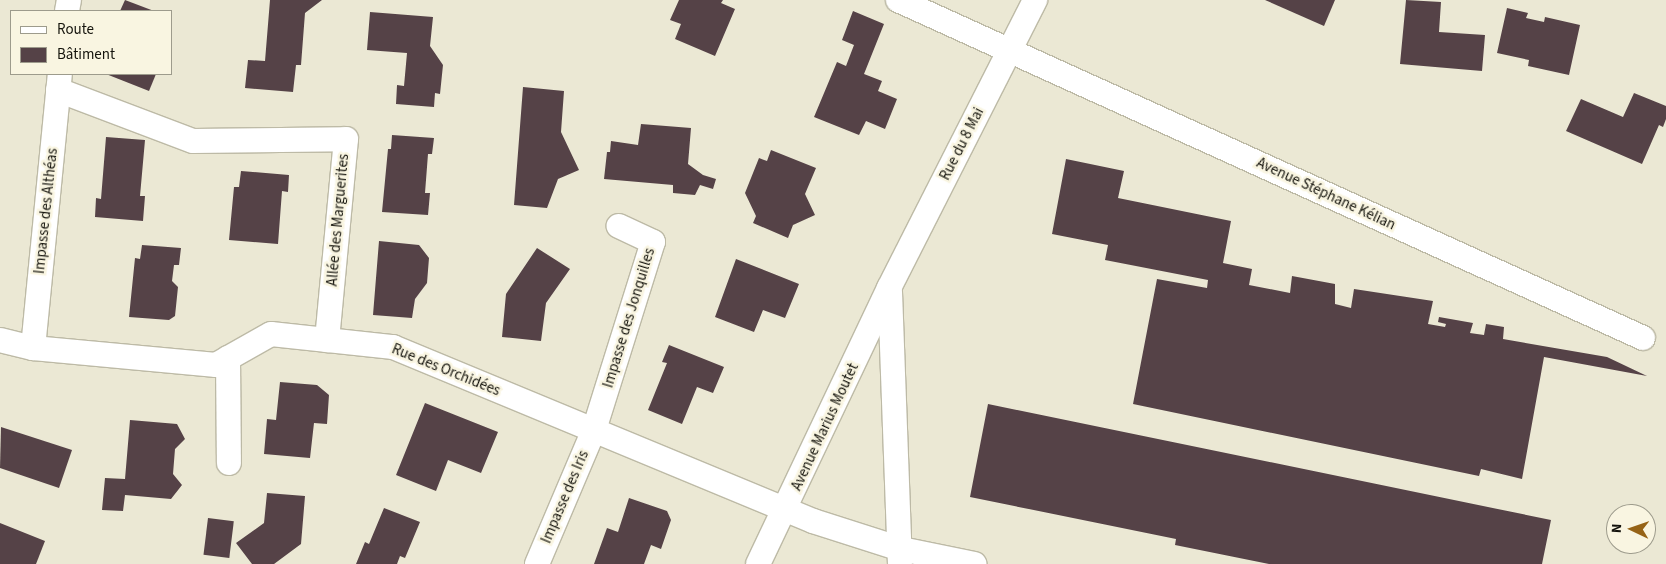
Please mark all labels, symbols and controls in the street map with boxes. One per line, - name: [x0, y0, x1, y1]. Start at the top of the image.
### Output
- legend: [10, 10, 172, 75]
- text: Route: [57, 19, 94, 40]
- text: Bâtiment: [57, 44, 115, 65]
- street label: Rue du 8 Mai: [936, 105, 988, 183]
- street label: Impasse des Althéas: [30, 147, 62, 275]
- street label: Allée des Marguerites: [323, 153, 353, 287]
- street label: Avenue Stéphane Kélian: [1254, 154, 1398, 234]
- street label: Impasse des Jonquilles: [599, 246, 659, 390]
- street label: Rue des Orchidées: [389, 340, 503, 400]
- street label: Avenue Marius Moutet: [788, 360, 862, 494]
- street label: Impasse des Iris: [537, 448, 593, 546]
- north arrow: [1606, 504, 1656, 554]
- text: N: [1607, 523, 1627, 533]

